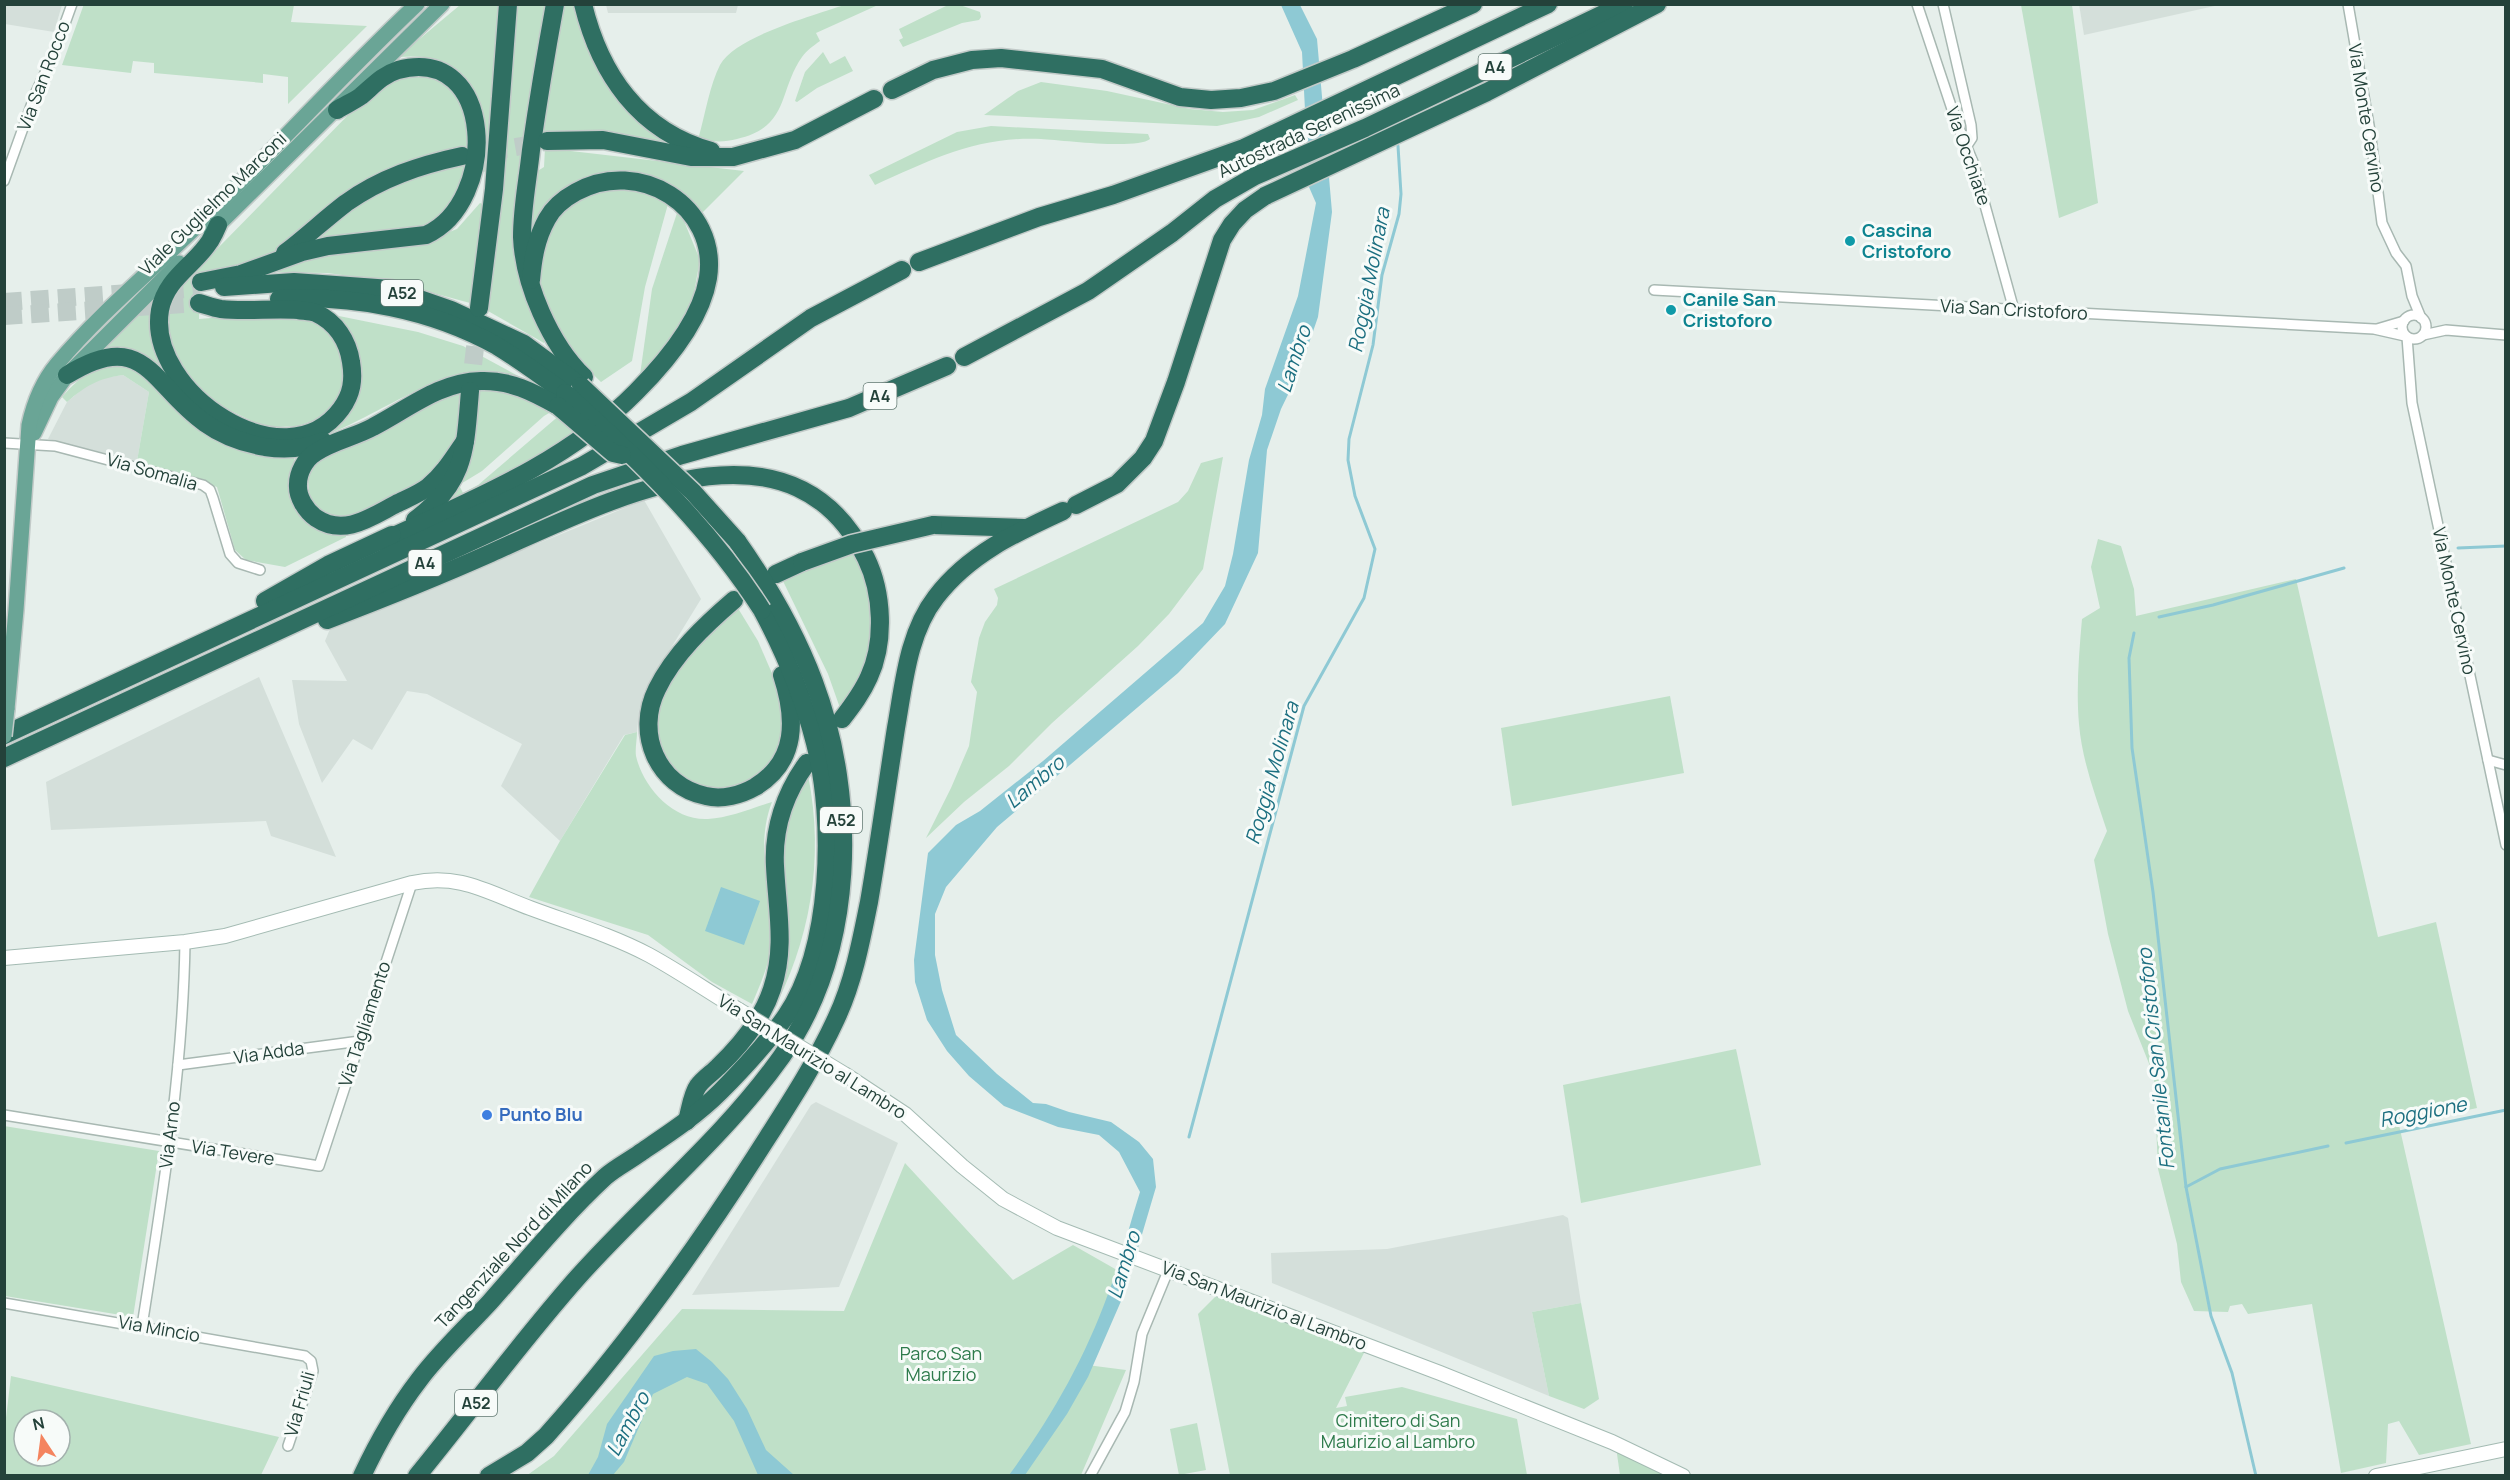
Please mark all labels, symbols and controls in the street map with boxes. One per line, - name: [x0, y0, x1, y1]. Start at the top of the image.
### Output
- street label: Via San Rocco: [11, 17, 75, 134]
- street label: Via Monte Cervino: [2343, 42, 2391, 194]
- road number: A4: [1478, 54, 1512, 80]
- street label: Autostrada Serenissima: [1214, 77, 1403, 183]
- street label: Via Occhiate: [1941, 103, 1997, 208]
- street label: Viale Guglielmo Marconi: [133, 126, 291, 280]
- water label: Roggia Molinara: [1341, 204, 1396, 355]
- place label: Cascina Cristoforo: [1862, 218, 1951, 263]
- marker: Cascina Cristoforo: [1843, 234, 1857, 248]
- road number: A52: [381, 280, 423, 306]
- place label: Canile San Cristoforo: [1683, 287, 1776, 332]
- street label: Via San Cristoforo: [1940, 293, 2089, 325]
- marker: Canile San Cristoforo: [1664, 303, 1678, 317]
- water label: Lambro: [1270, 321, 1317, 396]
- road number: A4: [864, 383, 896, 409]
- street label: Via Somalia: [104, 447, 201, 495]
- street label: Via Monte Cervino: [2428, 525, 2482, 677]
- road number: A4: [408, 550, 442, 576]
- water label: Roggia Molinara: [1238, 698, 1305, 847]
- water label: Lambro: [1000, 748, 1071, 814]
- road number: A52: [820, 807, 862, 833]
- water label: Fontanile San Cristoforo: [2130, 946, 2181, 1171]
- street label: Via Tagliamento: [332, 958, 396, 1089]
- street label: Via San Maurizio al Lambro: [714, 988, 911, 1124]
- street label: Via Adda: [232, 1035, 306, 1069]
- water label: Roggione: [2377, 1090, 2470, 1133]
- street label: Via Arno: [153, 1100, 185, 1170]
- place label: Punto Blu: [499, 1102, 583, 1126]
- marker: Punto Blu: [480, 1108, 494, 1122]
- street label: Via Tevere: [190, 1134, 276, 1170]
- street label: Tangenziale Nord di Milano: [429, 1155, 597, 1333]
- water label: Lambro: [1101, 1227, 1147, 1302]
- street label: Via San Maurizio al Lambro: [1158, 1255, 1370, 1355]
- street label: Via Mincio: [116, 1309, 202, 1347]
- park label: Parco San Maurizio: [900, 1341, 982, 1386]
- street label: Via Friuli: [278, 1368, 320, 1439]
- water label: Lambro: [599, 1386, 656, 1461]
- road number: A52: [455, 1390, 497, 1416]
- north arrow: [12, 1408, 72, 1468]
- park label: Cimitero di San Maurizio al Lambro: [1321, 1408, 1475, 1453]
- text: N: [31, 1411, 47, 1435]

